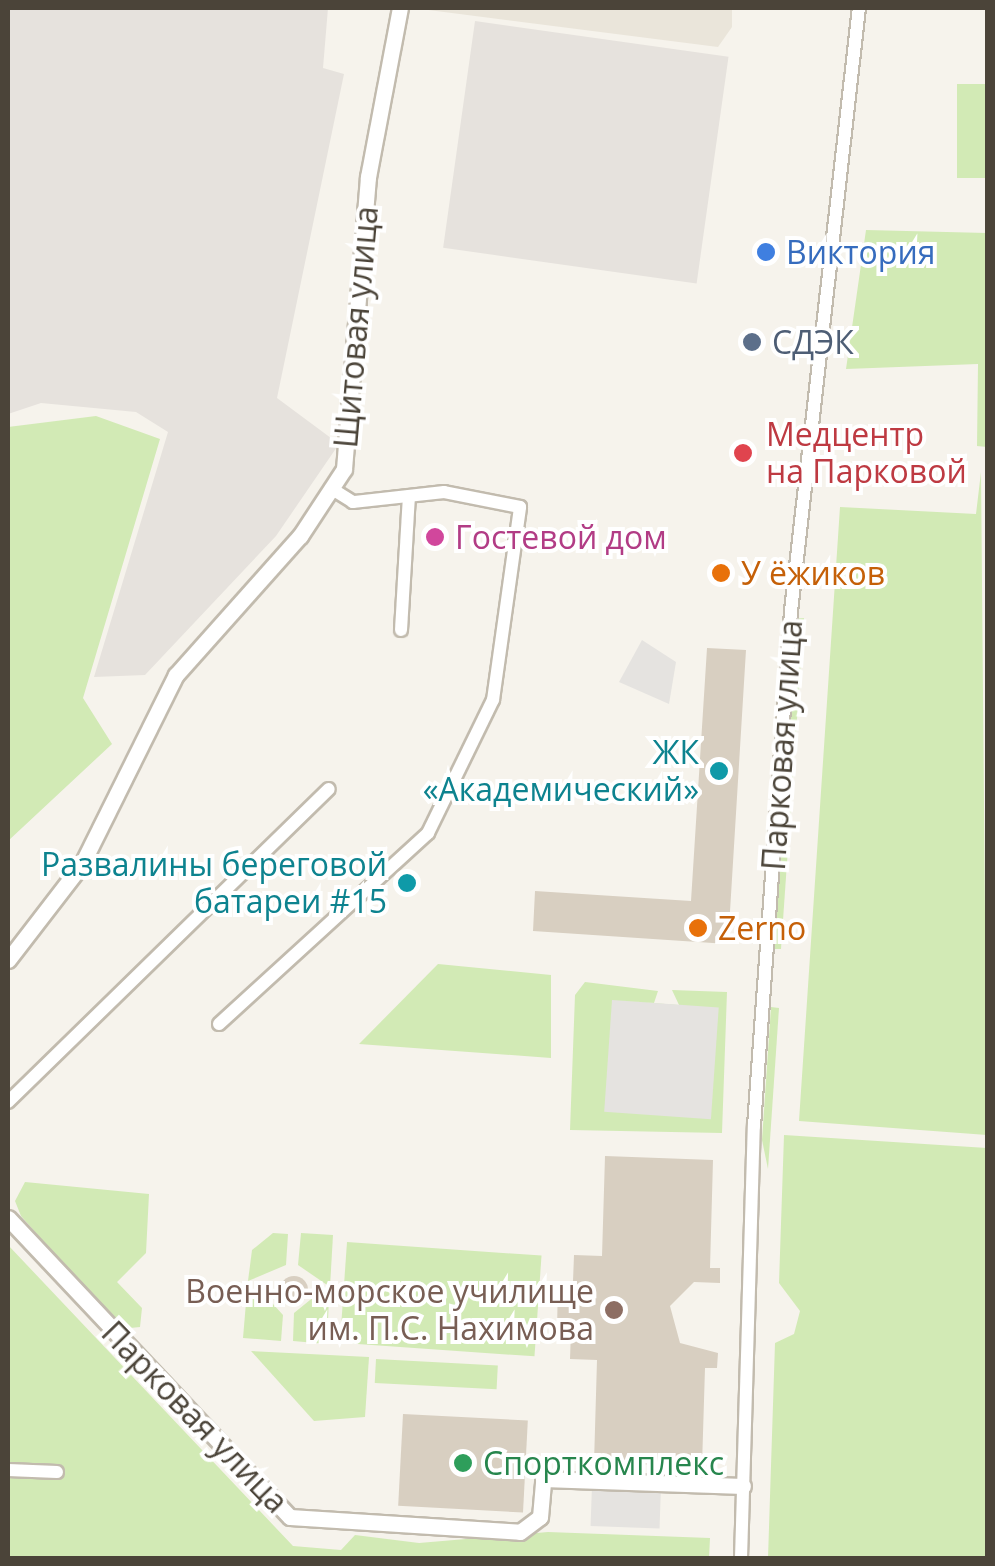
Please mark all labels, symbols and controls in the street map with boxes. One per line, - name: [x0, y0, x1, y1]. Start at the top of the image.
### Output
- street label: Щитовая улица: [326, 205, 386, 449]
- place label: Виктория: [786, 233, 936, 271]
- marker: Виктория: [755, 241, 777, 263]
- place label: СДЭК: [772, 323, 854, 361]
- marker: СДЭК: [741, 331, 763, 353]
- place label: Медцентр на Парковой: [766, 416, 967, 491]
- marker: Медцентр на Парковой: [730, 440, 756, 466]
- place label: Гостевой дом: [455, 518, 667, 556]
- marker: Гостевой дом: [424, 526, 446, 548]
- place label: У ёжиков: [741, 554, 885, 592]
- marker: У ёжиков: [710, 562, 732, 584]
- street label: Парковая улица: [754, 618, 810, 872]
- place label: ЖК «Академический»: [423, 734, 699, 809]
- marker: ЖК «Академический»: [708, 760, 730, 782]
- place label: Развалины береговой батареи #15: [41, 846, 387, 921]
- marker: Развалины береговой батареи #15: [396, 872, 418, 894]
- place label: Zerno: [718, 909, 806, 947]
- marker: Zerno: [687, 917, 709, 939]
- place label: Военно-морское училище им. П.С. Нахимова: [185, 1273, 594, 1348]
- marker: Военно-морское училище им. П.С. Нахимова: [603, 1299, 625, 1321]
- street label: Парковая улица: [94, 1313, 296, 1521]
- place label: Спорткомплекс: [483, 1444, 724, 1482]
- marker: Спорткомплекс: [452, 1452, 474, 1474]

